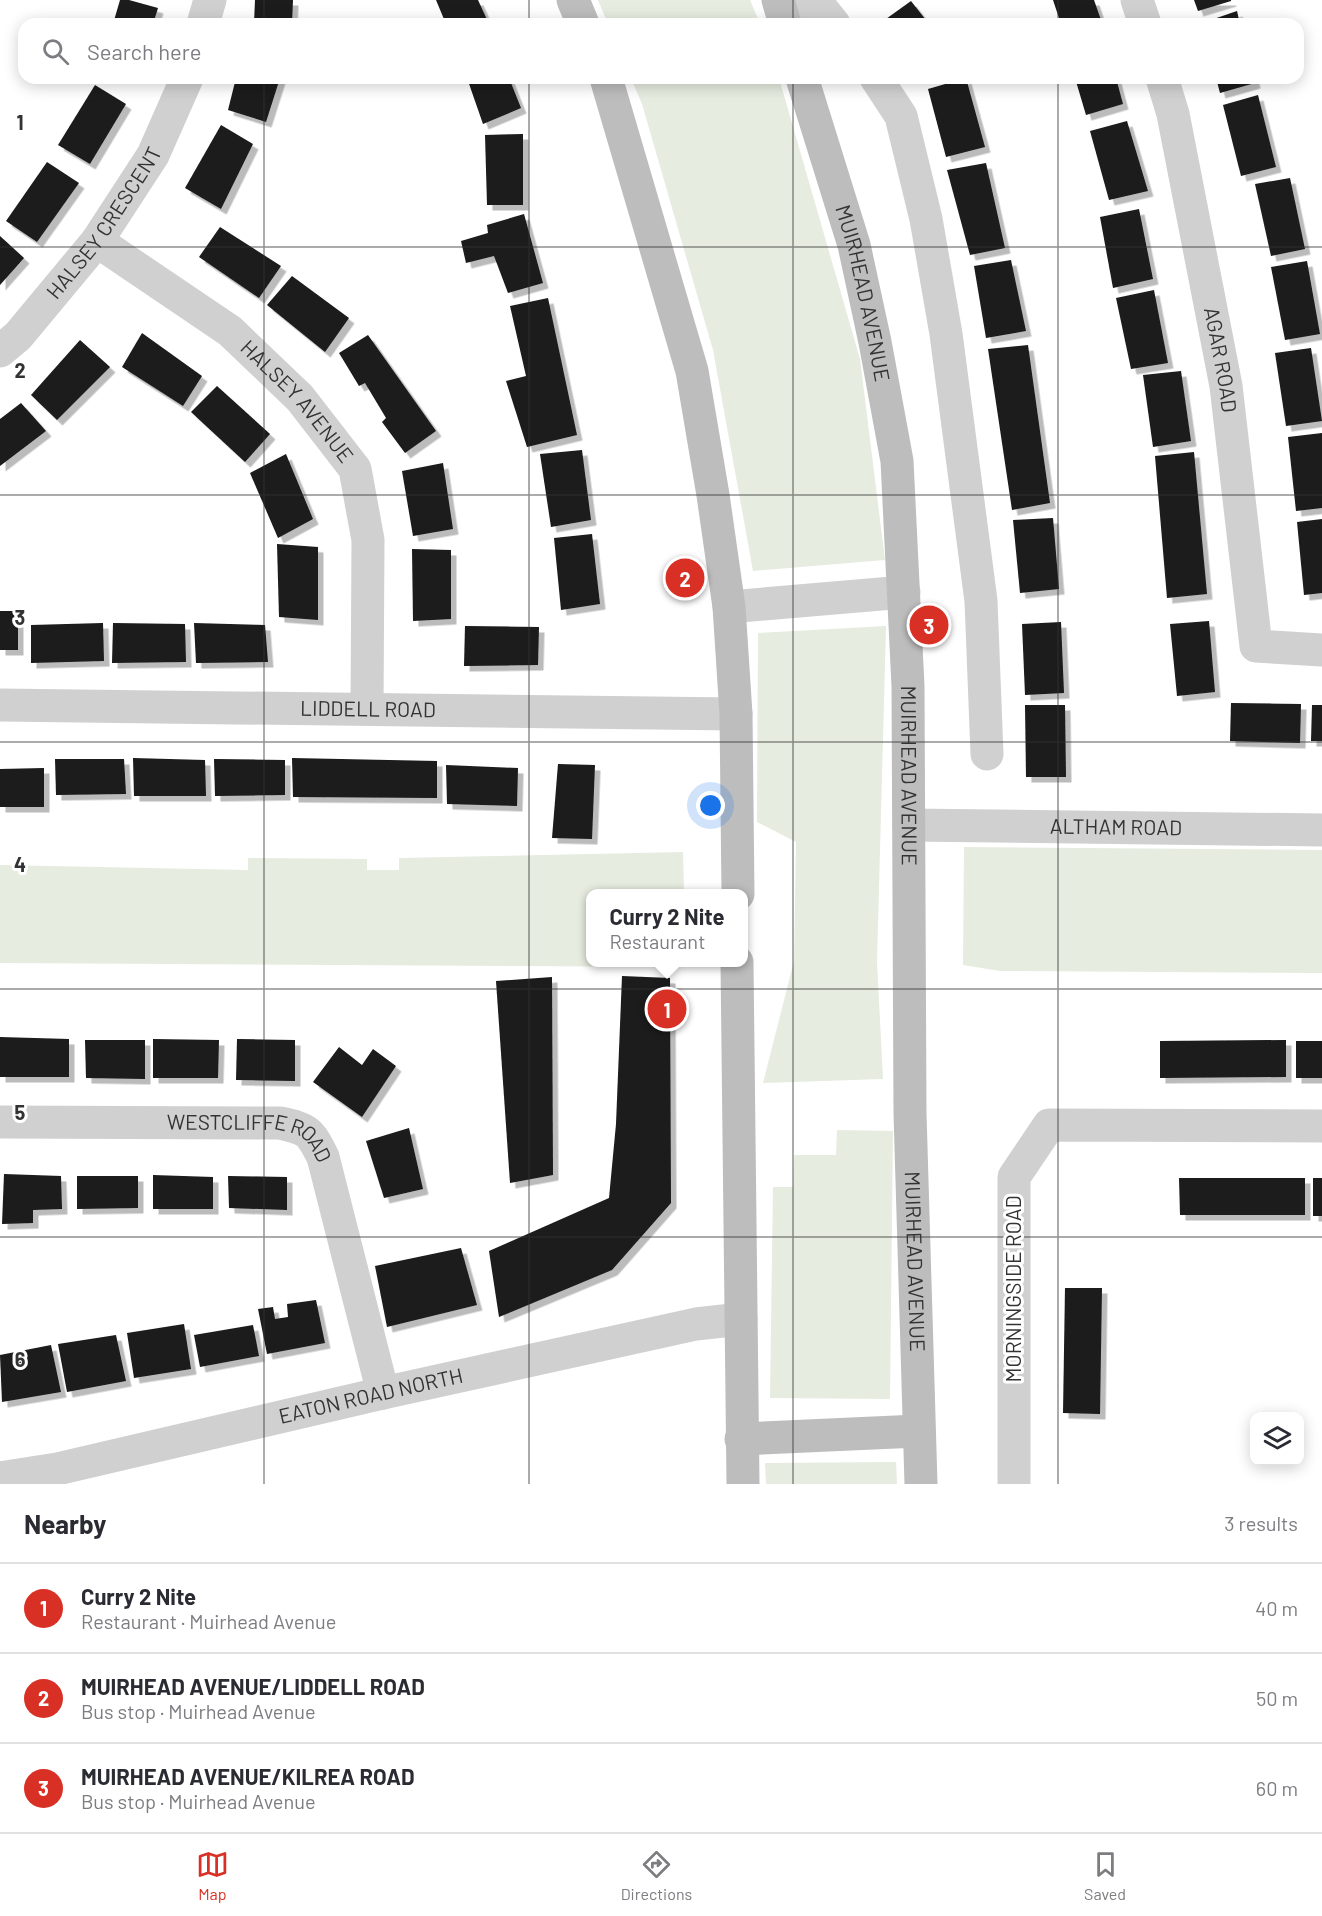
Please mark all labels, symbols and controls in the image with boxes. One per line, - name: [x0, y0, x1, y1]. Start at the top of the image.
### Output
- search box: [18, 18, 1304, 84]
- icon: search: [39, 35, 72, 68]
- text: Search here: [87, 38, 201, 64]
- text: 1: [16, 110, 24, 134]
- street label: HALSEY CRESCENT: [40, 143, 166, 303]
- street label: MUIRHEAD AVENUE: [831, 202, 896, 383]
- street label: AGAR ROAD: [1200, 305, 1243, 414]
- street label: HALSEY AVENUE: [236, 334, 359, 467]
- text: 2: [14, 358, 26, 382]
- pin: 2: [666, 556, 704, 600]
- pin: 3: [910, 602, 948, 648]
- text: 3: [15, 605, 25, 629]
- street label: MUIRHEAD AVENUE: [897, 685, 923, 866]
- street label: LIDDELL ROAD: [300, 695, 436, 721]
- your location: [696, 791, 725, 820]
- street label: ALTHAM ROAD: [1050, 813, 1182, 839]
- text: 4: [14, 852, 26, 876]
- popup: [586, 889, 748, 967]
- text: Curry 2 Nite: [609, 903, 725, 929]
- text: Restaurant: [609, 929, 705, 953]
- pin: 1: [648, 986, 686, 1032]
- text: 5: [15, 1100, 26, 1124]
- street label: WESTCLIFFE ROAD: [167, 1108, 338, 1166]
- street label: MUIRHEAD AVENUE: [901, 1171, 931, 1352]
- street label: MORNINGSIDE ROAD: [1000, 1196, 1025, 1382]
- text: 6: [15, 1347, 26, 1371]
- street label: EATON ROAD NORTH: [276, 1362, 465, 1428]
- map controls: [1250, 1412, 1304, 1466]
- button: layers: [1250, 1412, 1304, 1466]
- text: Nearby: [24, 1508, 106, 1539]
- text: 3 results: [1224, 1511, 1298, 1535]
- text: Curry 2 Nite: [81, 1583, 196, 1609]
- text: 1: [40, 1596, 47, 1620]
- text: 40 m: [1255, 1596, 1298, 1620]
- text: Restaurant · Muirhead Avenue: [81, 1609, 337, 1633]
- text: MUIRHEAD AVENUE/LIDDELL ROAD: [81, 1673, 425, 1699]
- text: 2: [38, 1686, 49, 1710]
- text: 50 m: [1256, 1686, 1298, 1710]
- text: Bus stop · Muirhead Avenue: [81, 1699, 316, 1723]
- text: MUIRHEAD AVENUE/KILREA ROAD: [81, 1763, 415, 1789]
- text: 3: [38, 1776, 49, 1800]
- text: 60 m: [1256, 1776, 1298, 1800]
- text: Bus stop · Muirhead Avenue: [81, 1789, 316, 1813]
- tab: Map: [196, 1848, 229, 1903]
- tab: Directions: [621, 1848, 692, 1903]
- tab: Saved: [1084, 1848, 1126, 1903]

